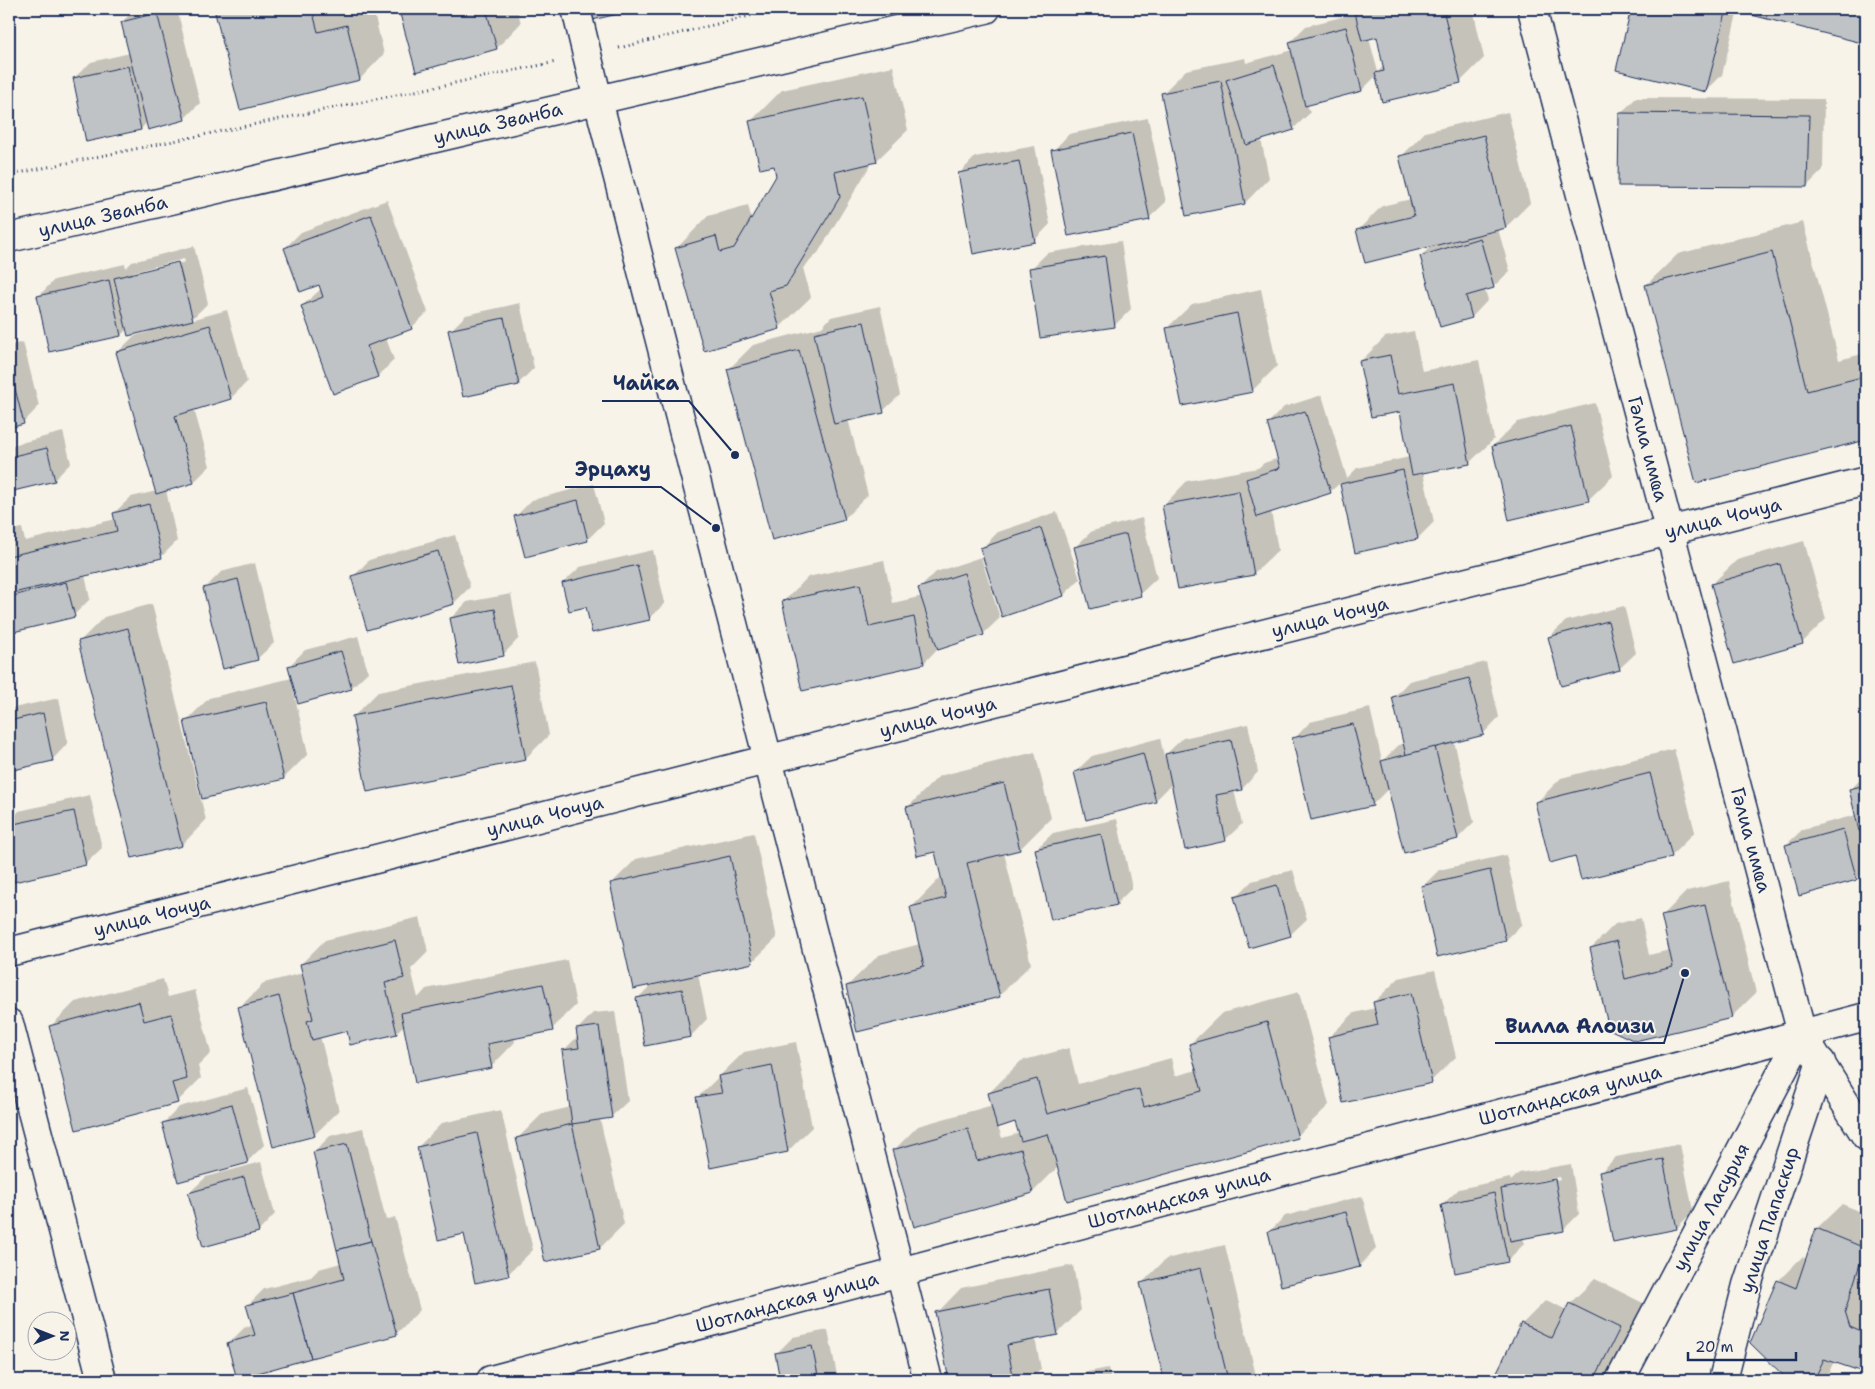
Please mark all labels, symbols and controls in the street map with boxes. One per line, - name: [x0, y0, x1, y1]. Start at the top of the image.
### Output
- street label: улица Званба: [431, 96, 565, 150]
- street label: улица Званба: [36, 189, 170, 243]
- callout: Чайка: [602, 366, 689, 401]
- text: Чайка: [613, 370, 680, 396]
- street label: Гәлиа имҩа: [1622, 393, 1674, 505]
- callout: Эрцаху: [565, 452, 661, 487]
- text: Эрцаху: [575, 456, 651, 482]
- street label: улица Чочуа: [1662, 491, 1784, 545]
- street label: улица Чочуа: [1269, 590, 1391, 644]
- street label: улица Чочуа: [877, 690, 999, 744]
- street label: Гәлиа имҩа: [1725, 784, 1777, 896]
- street label: улица Чочуа: [484, 789, 606, 843]
- street label: улица Чочуа: [91, 889, 213, 943]
- callout: Вилла Алоизи: [1495, 1008, 1664, 1043]
- text: Вилла Алоизи: [1505, 1013, 1655, 1039]
- street label: Шотландская улица: [1476, 1059, 1664, 1131]
- street label: улица Ласурия: [1667, 1139, 1755, 1275]
- street label: улица Папаскир: [1734, 1144, 1804, 1296]
- street label: Шотландская улица: [1085, 1162, 1273, 1234]
- street label: Шотландская улица: [693, 1266, 881, 1338]
- north arrow: [28, 1312, 78, 1362]
- scale bar: [1688, 1329, 1795, 1361]
- text: N: [56, 1330, 74, 1342]
- text: 20 m: [1695, 1337, 1734, 1357]

